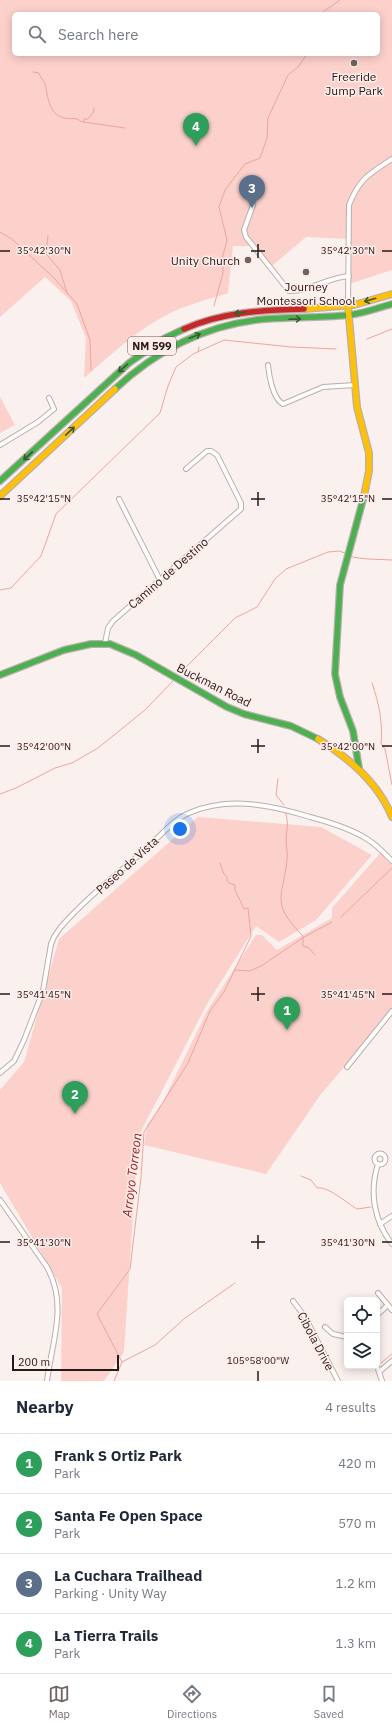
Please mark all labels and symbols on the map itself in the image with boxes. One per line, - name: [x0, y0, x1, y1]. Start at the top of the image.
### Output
- marker: Freeride Jump Park: [349, 58, 359, 68]
- place label: Freeride Jump Park: [325, 69, 383, 98]
- pin: 4: [183, 113, 209, 146]
- pin: 3: [239, 175, 265, 208]
- text: 35°42'30"N: [17, 244, 71, 257]
- text: 35°42'30"N: [321, 244, 375, 257]
- place label: Unity Church: [171, 253, 240, 268]
- marker: Unity Church: [243, 255, 253, 265]
- marker: Journey Montessori School: [301, 267, 311, 277]
- place label: Journey Montessori School: [256, 279, 356, 308]
- one-way arrow: [364, 297, 377, 305]
- one-way arrow: [233, 309, 246, 317]
- one-way arrow: [288, 315, 301, 322]
- one-way arrow: [188, 332, 200, 340]
- road number: NM 599: [128, 337, 176, 355]
- one-way arrow: [118, 363, 129, 372]
- one-way arrow: [65, 426, 75, 436]
- one-way arrow: [23, 451, 33, 460]
- text: 35°42'15"N: [17, 492, 71, 505]
- text: 35°42'15"N: [321, 492, 375, 505]
- street label: Camino de Destino: [125, 534, 211, 612]
- street label: Buckman Road: [174, 660, 254, 710]
- text: 35°42'00"N: [17, 740, 71, 753]
- text: 35°42'00"N: [321, 740, 375, 753]
- your location: [170, 819, 190, 839]
- street label: Paseo de Vista: [93, 833, 162, 897]
- text: 35°41'45"N: [17, 988, 71, 1001]
- text: 35°41'45"N: [321, 988, 375, 1001]
- pin: 1: [274, 997, 300, 1030]
- pin: 2: [62, 1081, 88, 1114]
- water label: Arroyo Torreon: [118, 1132, 146, 1219]
- text: 35°41'30"N: [17, 1236, 71, 1249]
- text: 35°41'30"N: [321, 1236, 375, 1249]
- street label: Cibola Drive: [294, 1309, 338, 1373]
- scale bar: [12, 1353, 119, 1372]
- text: 105°58'00"W: [227, 1354, 289, 1367]

